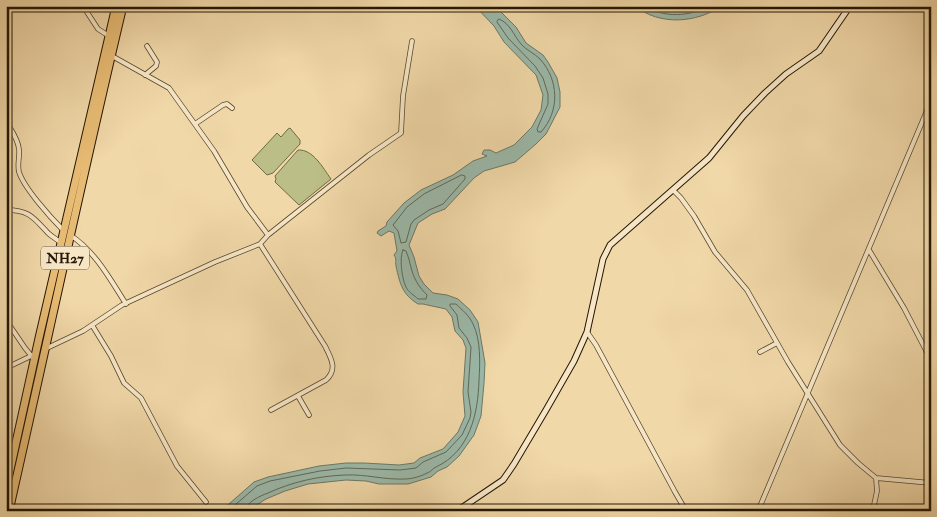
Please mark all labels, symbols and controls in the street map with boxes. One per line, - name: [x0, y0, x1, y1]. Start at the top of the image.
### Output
- road number: NH27: [41, 247, 89, 270]

